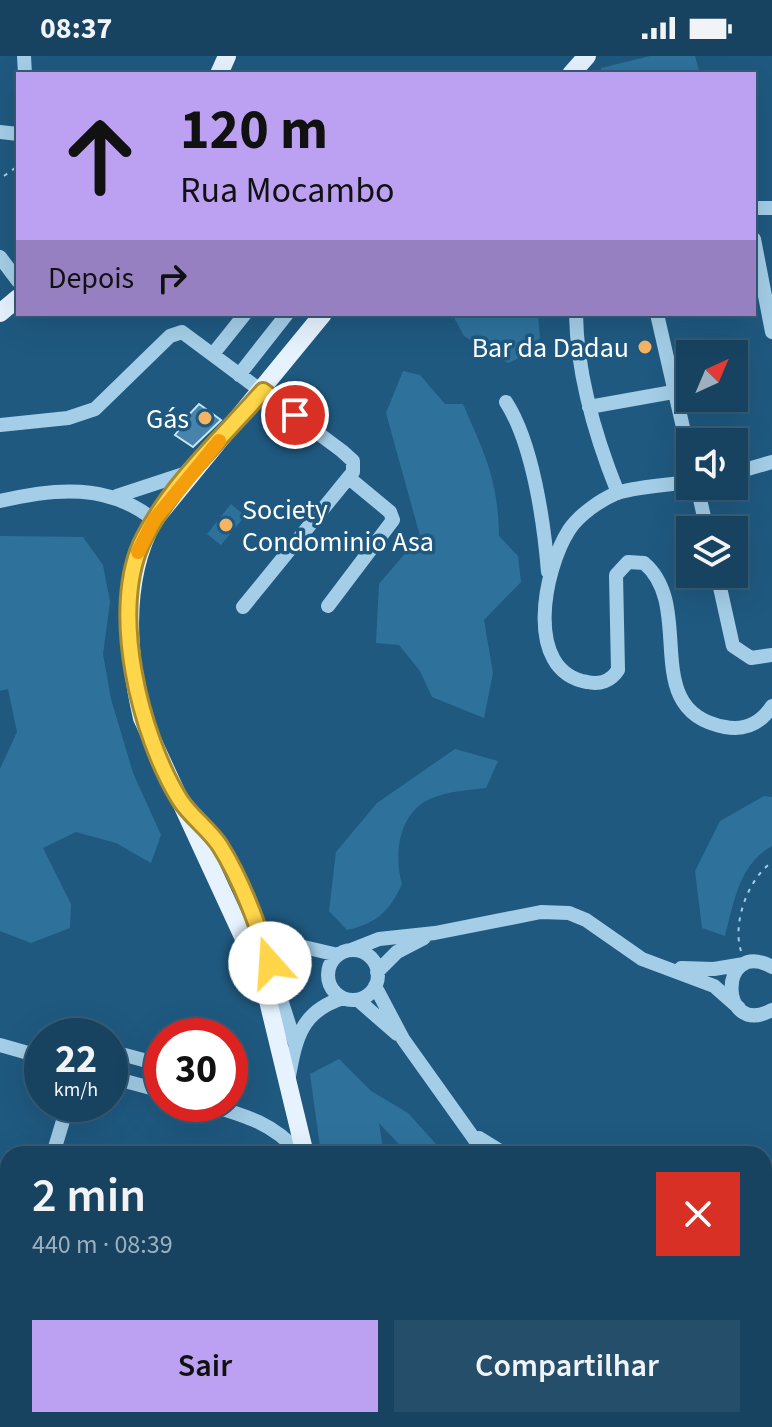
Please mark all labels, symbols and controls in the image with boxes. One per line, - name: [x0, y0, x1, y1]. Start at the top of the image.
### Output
- text: 08:37: [40, 7, 112, 50]
- text: 120 m: [180, 91, 328, 170]
- icon: ahead: [48, 104, 152, 208]
- text: Rua Mocambo: [180, 165, 395, 216]
- icon: right: [150, 256, 194, 300]
- text: Depois: [48, 257, 134, 300]
- place label: Bar da Dadau: [472, 328, 629, 368]
- marker: Bar da Dadau: [636, 338, 654, 356]
- north arrow: [676, 340, 748, 412]
- map controls: [676, 340, 748, 588]
- pin: [261, 381, 329, 449]
- icon: arrive: [273, 393, 317, 437]
- place label: Gás: [146, 399, 189, 439]
- marker: Gás: [196, 409, 214, 427]
- button: sound: [676, 428, 748, 500]
- place label: Society Condominio Asa: [242, 490, 434, 562]
- marker: Society Condominio Asa: [217, 516, 235, 534]
- button: layers: [676, 516, 748, 588]
- position arrow: [228, 921, 312, 1005]
- speed limit sign: 30: [144, 1018, 248, 1122]
- text: 22: [55, 1031, 97, 1088]
- text: km/h: [54, 1076, 98, 1104]
- text: 2 min: [32, 1162, 146, 1230]
- button: close: [656, 1172, 740, 1256]
- text: 440 m · 08:39: [32, 1226, 173, 1263]
- button: Sair: [32, 1320, 378, 1412]
- button: Compartilhar: [394, 1320, 740, 1412]

